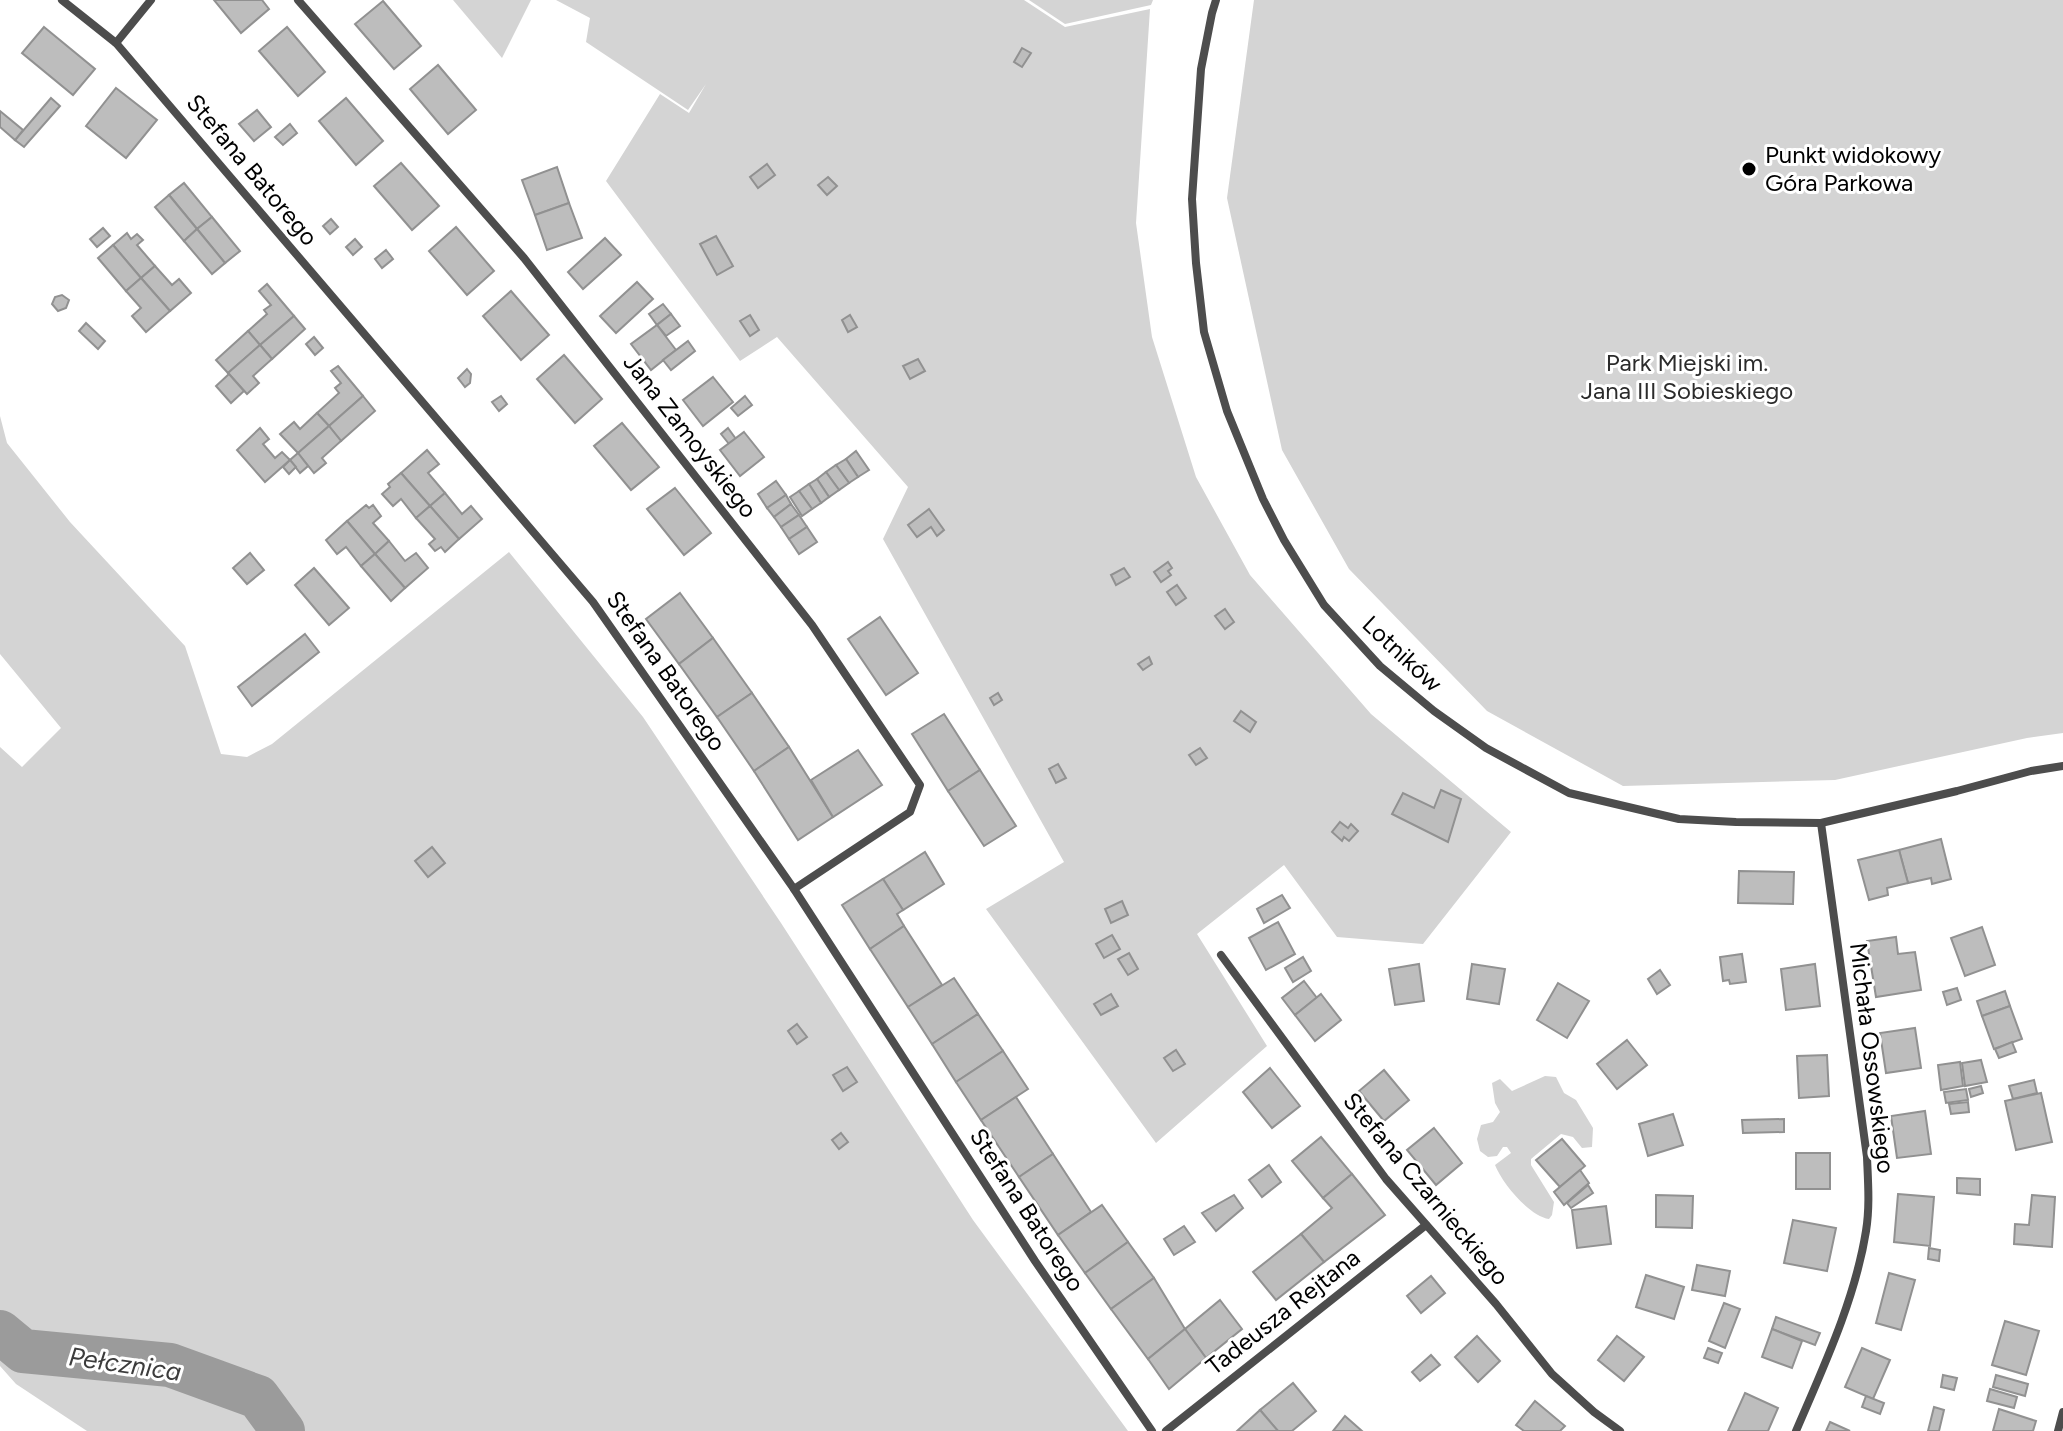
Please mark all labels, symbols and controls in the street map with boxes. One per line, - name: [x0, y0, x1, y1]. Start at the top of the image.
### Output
- street label: Stefana Batorego: [181, 88, 324, 251]
- place label: Punkt widokowy Góra Parkowa: [1765, 140, 1941, 197]
- marker: Punkt widokowy Góra Parkowa: [1740, 160, 1758, 178]
- street label: Jana Zamoyskiego: [617, 348, 763, 523]
- park label: Park Miejski im. Jana III Sobieskiego: [1581, 348, 1793, 405]
- street label: Stefana Batorego: [600, 585, 732, 756]
- street label: Lotników: [1357, 610, 1448, 698]
- street label: Michała Ossowskiego: [1844, 941, 1901, 1175]
- street label: Stefana Czarnieckiego: [1337, 1087, 1515, 1291]
- street label: Stefana Batorego: [964, 1123, 1091, 1297]
- street label: Tadeusza Rejtana: [1200, 1243, 1365, 1381]
- water label: Pełcznica: [67, 1340, 183, 1388]

